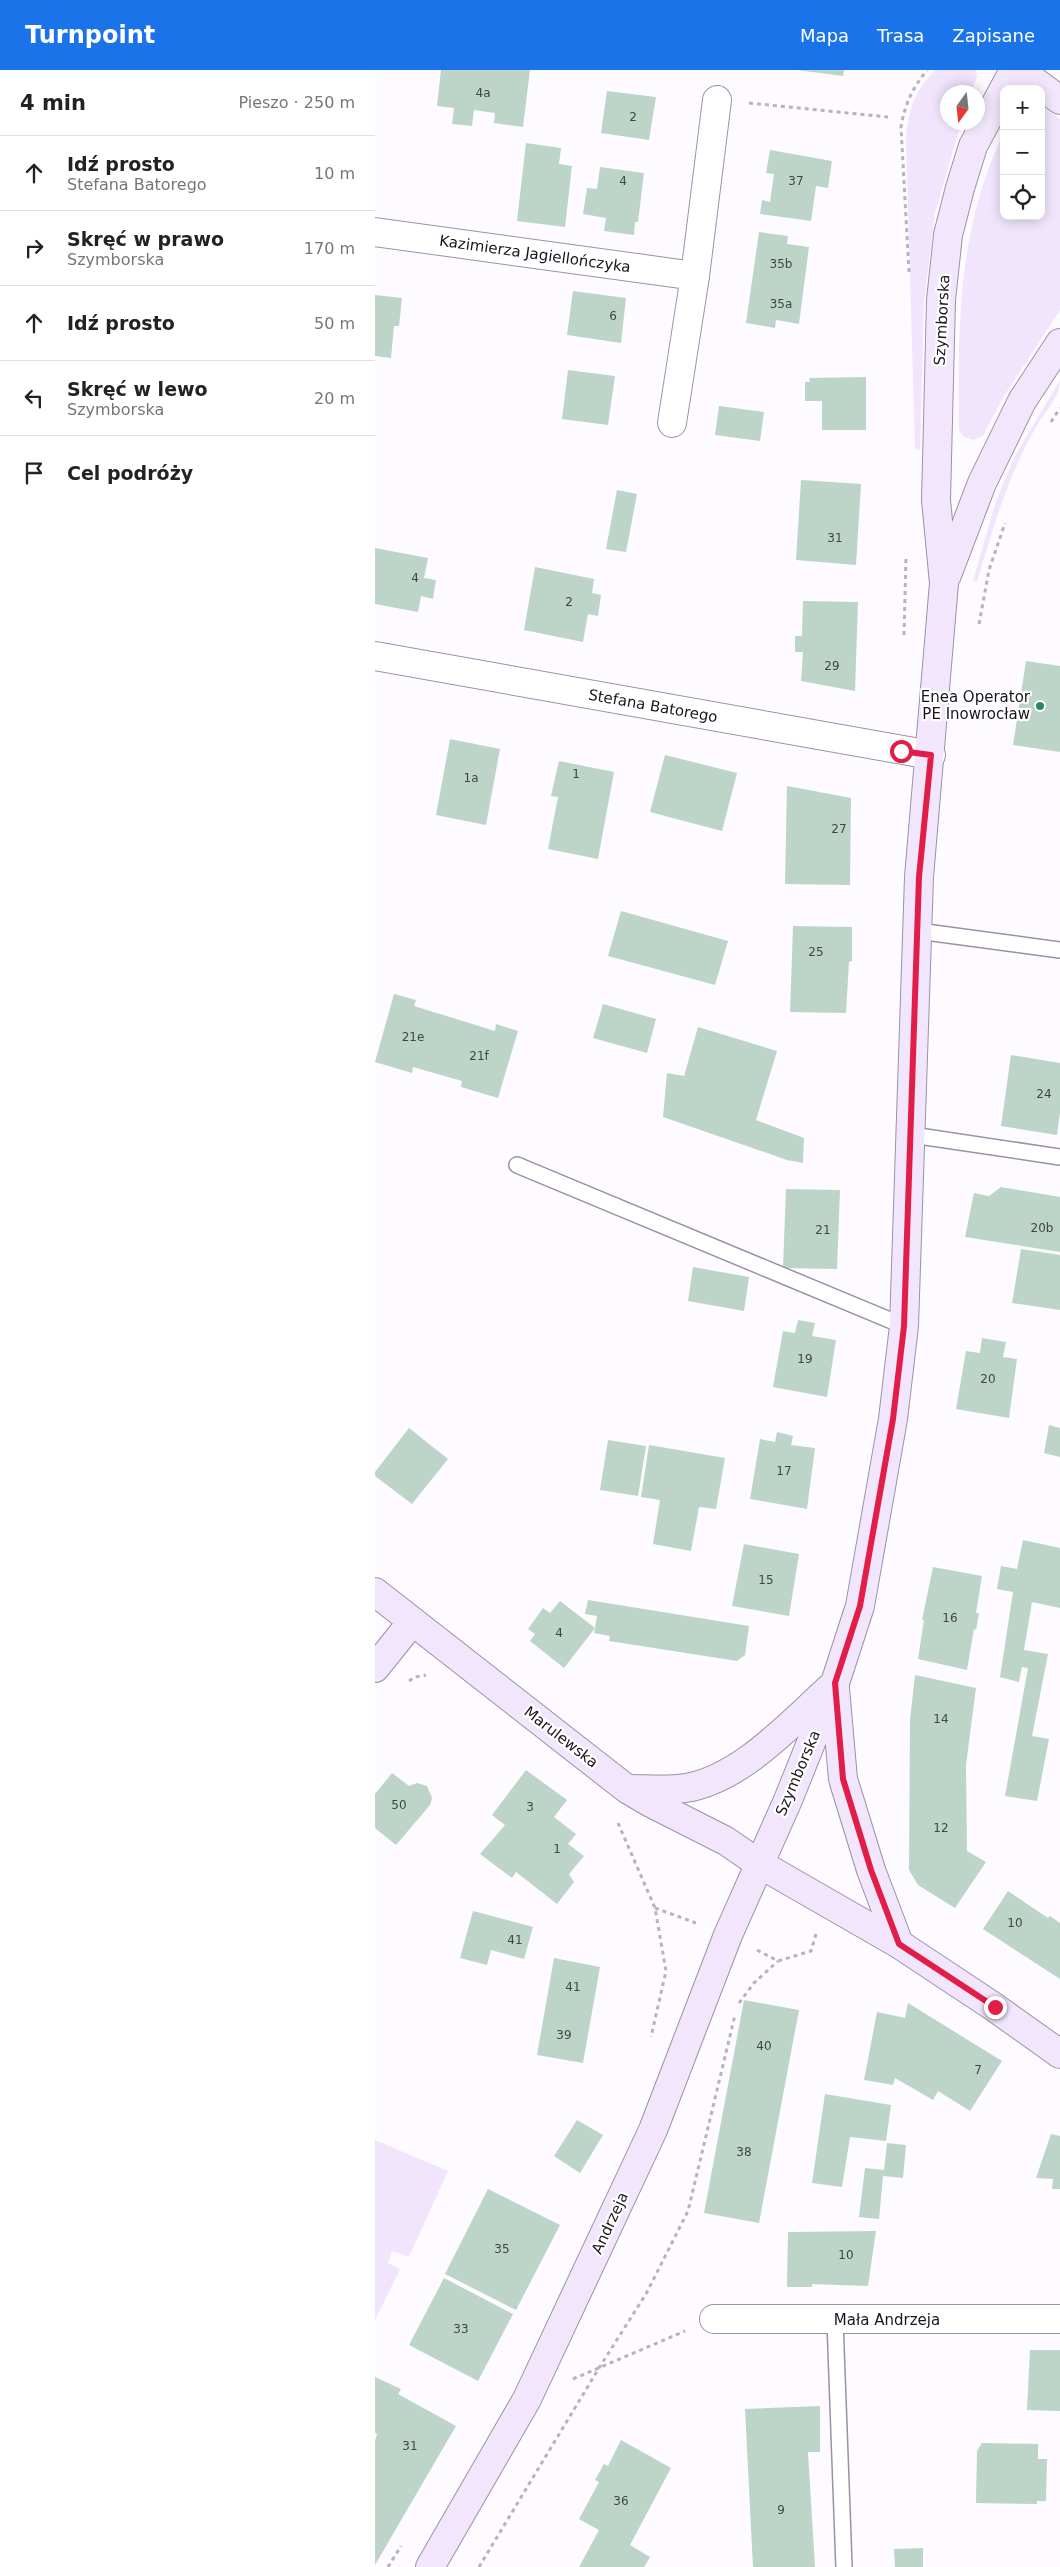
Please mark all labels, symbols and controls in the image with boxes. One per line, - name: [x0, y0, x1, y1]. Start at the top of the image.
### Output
- text: Turnpoint: [25, 21, 155, 49]
- text: Mapa: [800, 25, 849, 46]
- text: Trasa: [877, 25, 924, 46]
- text: Zapisane: [952, 25, 1035, 46]
- north arrow: [940, 85, 985, 130]
- map controls: [1000, 85, 1045, 220]
- button: +: [1000, 85, 1045, 130]
- house number: 4a: [476, 86, 491, 100]
- text: 4 min: [20, 91, 86, 115]
- text: Pieszo · 250 m: [238, 93, 355, 112]
- house number: 2: [629, 110, 637, 124]
- button: −: [1000, 130, 1045, 175]
- text: Idź prosto: [67, 153, 175, 175]
- icon: ahead: [20, 159, 48, 187]
- text: 10 m: [314, 164, 355, 183]
- house number: 4: [619, 174, 627, 188]
- house number: 37: [788, 174, 804, 188]
- text: Stefana Batorego: [67, 175, 207, 194]
- button: locate: [1000, 175, 1045, 220]
- text: Skręć w prawo: [67, 228, 224, 250]
- street label: Kazimierza Jagiellończyka: [438, 232, 632, 276]
- icon: right: [20, 234, 48, 262]
- text: 170 m: [304, 239, 355, 258]
- text: Szymborska: [67, 250, 164, 269]
- house number: 35b: [770, 257, 792, 271]
- street label: Szymborska: [931, 274, 953, 366]
- house number: 35a: [770, 297, 792, 311]
- icon: ahead: [20, 309, 48, 337]
- house number: 6: [609, 309, 617, 323]
- text: Idź prosto: [67, 312, 175, 334]
- text: 50 m: [314, 314, 355, 333]
- text: Skręć w lewo: [67, 378, 208, 400]
- icon: left: [20, 384, 48, 412]
- text: 20 m: [314, 389, 355, 408]
- text: Szymborska: [67, 400, 164, 419]
- icon: arrive: [20, 459, 48, 487]
- text: Cel podróży: [67, 462, 193, 484]
- house number: 31: [827, 531, 843, 545]
- house number: 4: [411, 571, 419, 585]
- house number: 2: [565, 595, 573, 609]
- house number: 29: [824, 659, 840, 673]
- street label: Stefana Batorego: [587, 686, 719, 726]
- place label: Enea Operator PE Inowrocław: [921, 688, 1031, 723]
- marker: Enea Operator PE Inowrocław: [1034, 700, 1046, 712]
- route start: [890, 740, 913, 763]
- house number: 1: [572, 767, 580, 781]
- house number: 1a: [464, 771, 479, 785]
- house number: 27: [831, 822, 847, 836]
- house number: 25: [808, 945, 824, 959]
- house number: 21e: [402, 1030, 424, 1044]
- house number: 21f: [469, 1049, 490, 1063]
- house number: 24: [1036, 1087, 1052, 1101]
- house number: 20b: [1031, 1221, 1053, 1235]
- house number: 21: [815, 1223, 831, 1237]
- house number: 19: [797, 1352, 813, 1366]
- house number: 20: [980, 1372, 996, 1386]
- house number: 17: [776, 1464, 792, 1478]
- house number: 15: [758, 1573, 774, 1587]
- house number: 16: [942, 1611, 958, 1625]
- house number: 4: [555, 1626, 563, 1640]
- street label: Marulewska: [520, 1703, 602, 1771]
- house number: 14: [933, 1712, 949, 1726]
- street label: Szymborska: [772, 1728, 824, 1818]
- house number: 50: [391, 1798, 407, 1812]
- house number: 3: [526, 1800, 534, 1814]
- house number: 12: [933, 1821, 949, 1835]
- house number: 1: [553, 1842, 561, 1856]
- house number: 10: [1007, 1916, 1023, 1930]
- house number: 41: [507, 1933, 523, 1947]
- house number: 41: [565, 1980, 581, 1994]
- route end: [984, 1996, 1007, 2019]
- house number: 39: [556, 2028, 572, 2042]
- house number: 40: [756, 2039, 772, 2053]
- house number: 7: [974, 2063, 982, 2077]
- house number: 38: [736, 2145, 752, 2159]
- street label: Andrzeja: [588, 2189, 632, 2257]
- house number: 35: [494, 2242, 510, 2256]
- house number: 10: [838, 2248, 854, 2262]
- street label: Mała Andrzeja: [834, 2311, 940, 2329]
- house number: 33: [453, 2322, 469, 2336]
- house number: 31: [402, 2439, 418, 2453]
- house number: 36: [613, 2494, 629, 2508]
- house number: 9: [777, 2503, 785, 2517]

